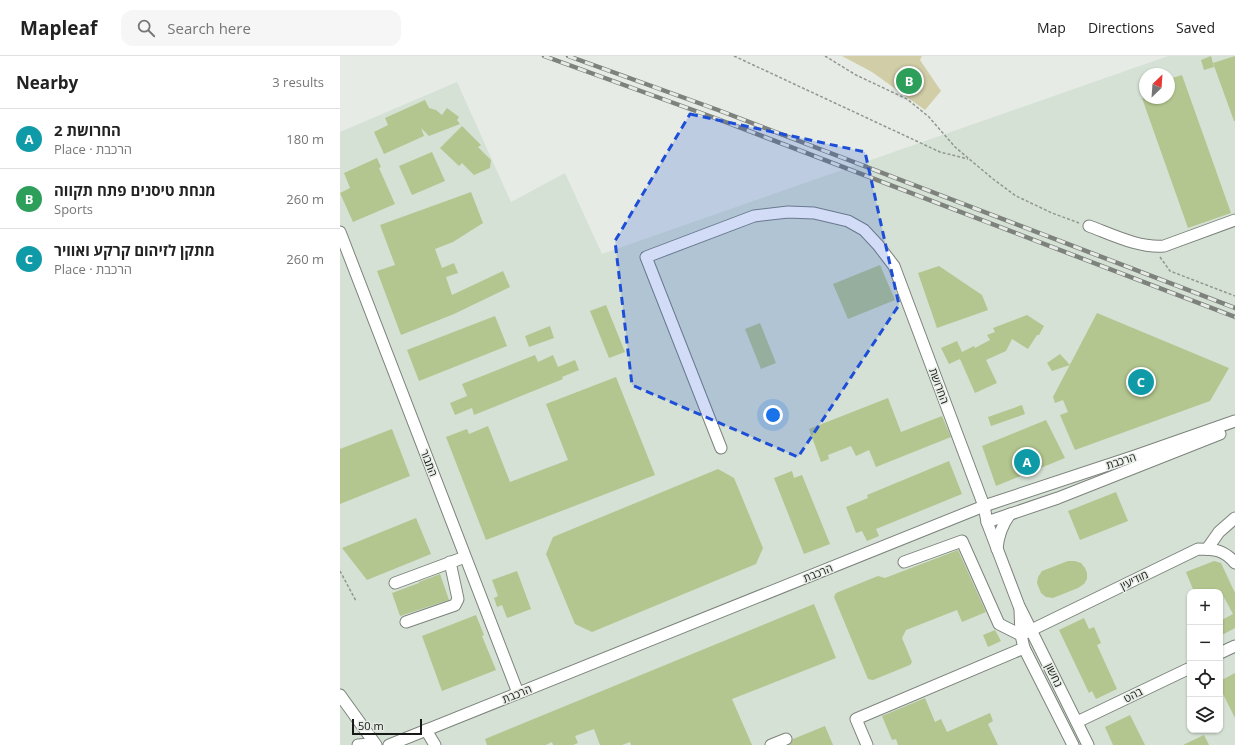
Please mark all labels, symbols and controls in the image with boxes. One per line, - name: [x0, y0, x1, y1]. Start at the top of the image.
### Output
- search box: [121, 10, 401, 46]
- text: Mapleaf: [20, 15, 97, 41]
- icon: search: [135, 17, 157, 39]
- text: Search here: [167, 18, 251, 38]
- text: Map: [1037, 18, 1066, 37]
- text: Directions: [1088, 18, 1154, 37]
- text: Saved: [1176, 18, 1215, 37]
- pin: B: [896, 66, 922, 96]
- north arrow: [1139, 68, 1175, 104]
- text: Nearby: [16, 71, 78, 94]
- text: 3 results: [272, 73, 324, 91]
- text: החרושת 2: [54, 120, 121, 140]
- text: A: [25, 130, 33, 148]
- text: 180 m: [286, 130, 324, 148]
- text: Place · הרכבת: [54, 140, 132, 158]
- text: מנחת טיסנים פתח תקווה: [54, 180, 216, 200]
- text: B: [25, 190, 33, 208]
- text: 260 m: [286, 190, 324, 208]
- text: Sports: [54, 200, 93, 218]
- text: מתקן לזיהום קרקע ואוויר: [54, 240, 215, 260]
- text: C: [25, 250, 33, 268]
- text: 260 m: [286, 250, 324, 268]
- text: Place · הרכבת: [54, 260, 132, 278]
- street label: החרושת: [926, 366, 953, 406]
- pin: C: [1128, 367, 1154, 397]
- your location: [763, 405, 783, 425]
- street label: התבור: [417, 447, 442, 479]
- pin: A: [1014, 447, 1040, 477]
- street label: הרכבת: [1104, 449, 1138, 472]
- street label: הרכבת: [801, 560, 835, 585]
- street label: מודיעין: [1117, 566, 1150, 593]
- map controls: [1187, 589, 1223, 733]
- button: +: [1187, 589, 1223, 625]
- button: −: [1187, 625, 1223, 661]
- street label: נחשון: [1042, 660, 1067, 689]
- button: locate: [1187, 661, 1223, 697]
- street label: הרכבת: [500, 681, 534, 706]
- street label: בהט: [1121, 683, 1145, 706]
- button: layers: [1187, 697, 1223, 733]
- scale bar: [352, 717, 422, 736]
- text: 50 m: [358, 718, 384, 733]

